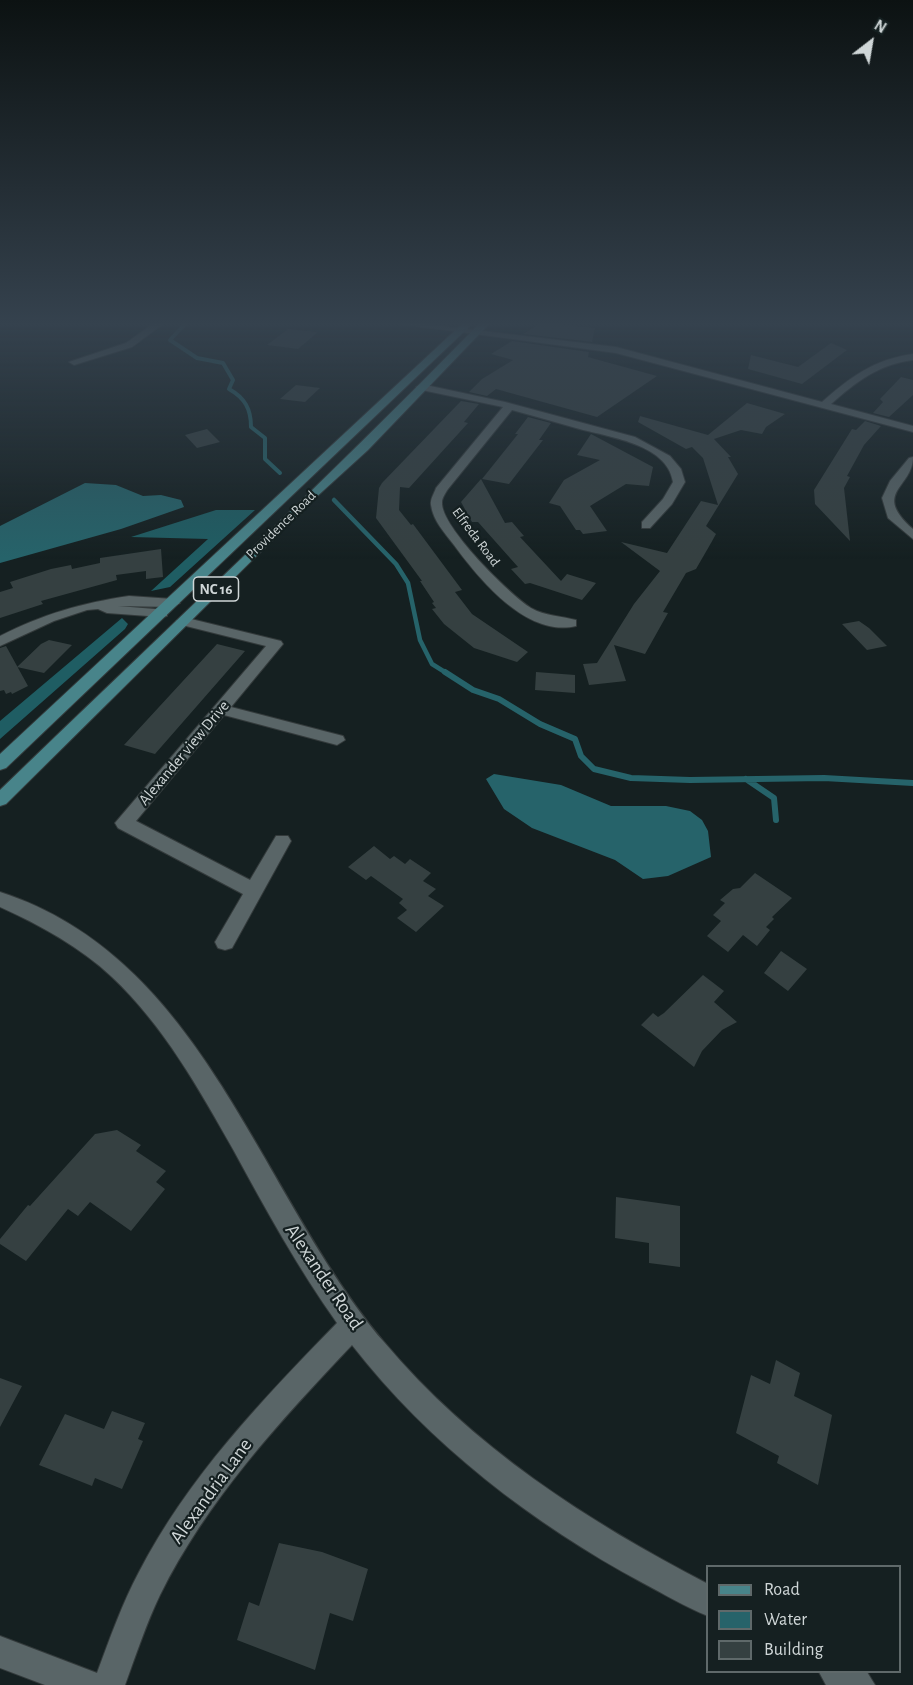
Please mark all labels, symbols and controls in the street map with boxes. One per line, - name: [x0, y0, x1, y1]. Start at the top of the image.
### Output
- north arrow: [841, 12, 901, 72]
- text: N: [871, 17, 889, 36]
- street label: Providence Road: [243, 488, 319, 562]
- street label: Elfreda Road: [448, 504, 504, 570]
- road number: NC 16: [194, 577, 238, 601]
- street label: Alexander view Drive: [135, 697, 233, 809]
- street label: Alexander Road: [280, 1220, 368, 1334]
- street label: Alexandria Lane: [165, 1434, 257, 1548]
- legend: [706, 1565, 901, 1673]
- text: Road: [764, 1581, 800, 1599]
- text: Water: [764, 1611, 807, 1629]
- text: Building: [764, 1641, 823, 1659]

